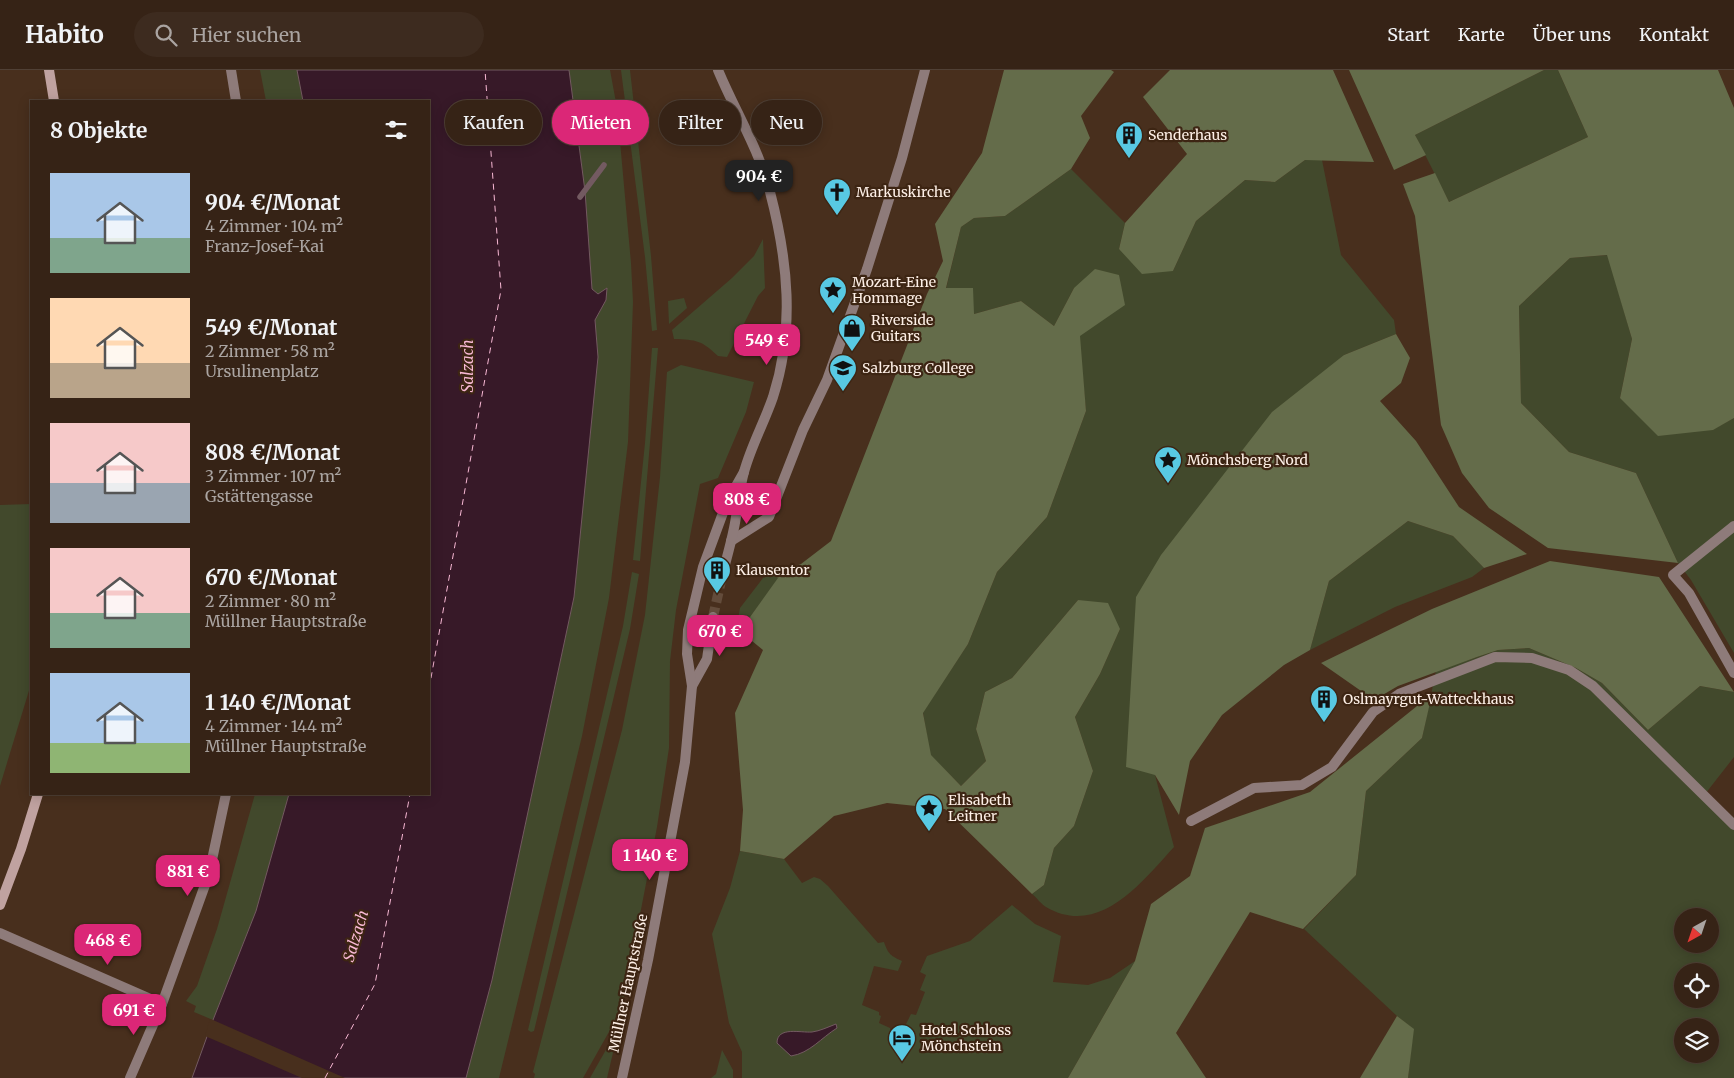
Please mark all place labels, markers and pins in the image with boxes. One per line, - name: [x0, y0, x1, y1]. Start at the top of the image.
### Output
- building icon: Senderhaus: [1114, 120, 1144, 159]
- place label: Senderhaus: [1148, 126, 1227, 144]
- pin: 904 €: [724, 160, 794, 202]
- church icon: Markuskirche: [822, 177, 852, 216]
- place label: Markuskirche: [856, 183, 950, 201]
- place label: Mozart-Eine Hommage: [852, 273, 936, 307]
- place icon: Mozart-Eine Hommage: [818, 275, 848, 314]
- place label: Riverside Guitars: [871, 311, 933, 345]
- shop icon: Riverside Guitars: [837, 313, 867, 352]
- pin: 549 €: [732, 324, 802, 366]
- school or university icon: Salzburg College: [828, 353, 858, 392]
- place label: Salzburg College: [862, 359, 974, 377]
- place icon: Mönchsberg Nord: [1153, 445, 1183, 484]
- place label: Mönchsberg Nord: [1187, 451, 1309, 469]
- pin: 808 €: [712, 482, 782, 525]
- building icon: Klausentor: [702, 555, 732, 594]
- place label: Klausentor: [736, 561, 810, 579]
- pin: 670 €: [685, 614, 755, 657]
- building icon: Oslmayrgut-Watteckhaus: [1309, 684, 1339, 723]
- place label: Oslmayrgut-Watteckhaus: [1343, 690, 1514, 708]
- place label: Elisabeth Leitner: [948, 791, 1011, 825]
- place icon: Elisabeth Leitner: [914, 793, 944, 832]
- pin: 1 140 €: [604, 838, 696, 881]
- pin: 881 €: [153, 854, 223, 897]
- pin: 468 €: [73, 924, 143, 966]
- pin: 691 €: [99, 994, 169, 1036]
- place label: Hotel Schloss Mönchstein: [921, 1021, 1011, 1055]
- hotel icon: Hotel Schloss Mönchstein: [887, 1023, 917, 1062]

